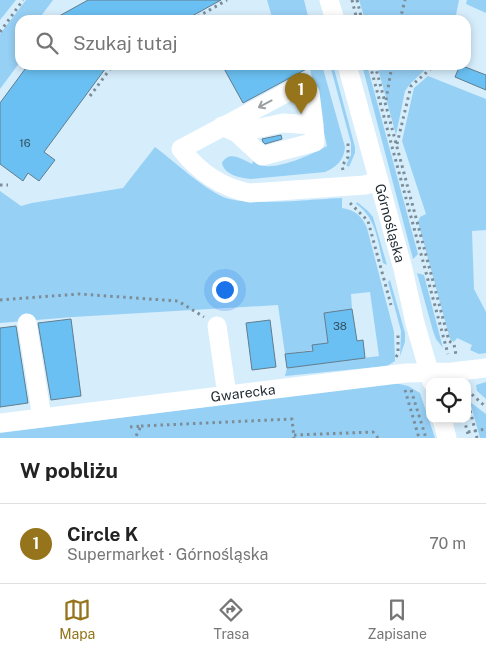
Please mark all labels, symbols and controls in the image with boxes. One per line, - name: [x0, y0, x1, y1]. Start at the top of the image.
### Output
- search box: [15, 15, 471, 70]
- icon: search: [33, 29, 61, 57]
- text: Szukaj tutaj: [73, 32, 178, 54]
- pin: 1: [285, 73, 317, 114]
- one-way arrow: [257, 99, 272, 109]
- house number: 16: [19, 137, 31, 149]
- street label: Górnośląska: [372, 182, 408, 264]
- your location: [212, 277, 238, 303]
- house number: 38: [333, 320, 347, 332]
- map controls: [426, 378, 471, 423]
- button: locate: [426, 378, 471, 423]
- street label: Gwarecka: [210, 381, 276, 405]
- text: W pobliżu: [20, 458, 118, 483]
- text: Circle K: [67, 523, 138, 545]
- text: 1: [33, 534, 39, 553]
- text: 70 m: [429, 534, 466, 553]
- text: Supermarket · Górnośląska: [67, 545, 268, 564]
- tab: Mapa: [59, 596, 95, 642]
- tab: Trasa: [214, 596, 249, 642]
- tab: Zapisane: [367, 596, 427, 642]

